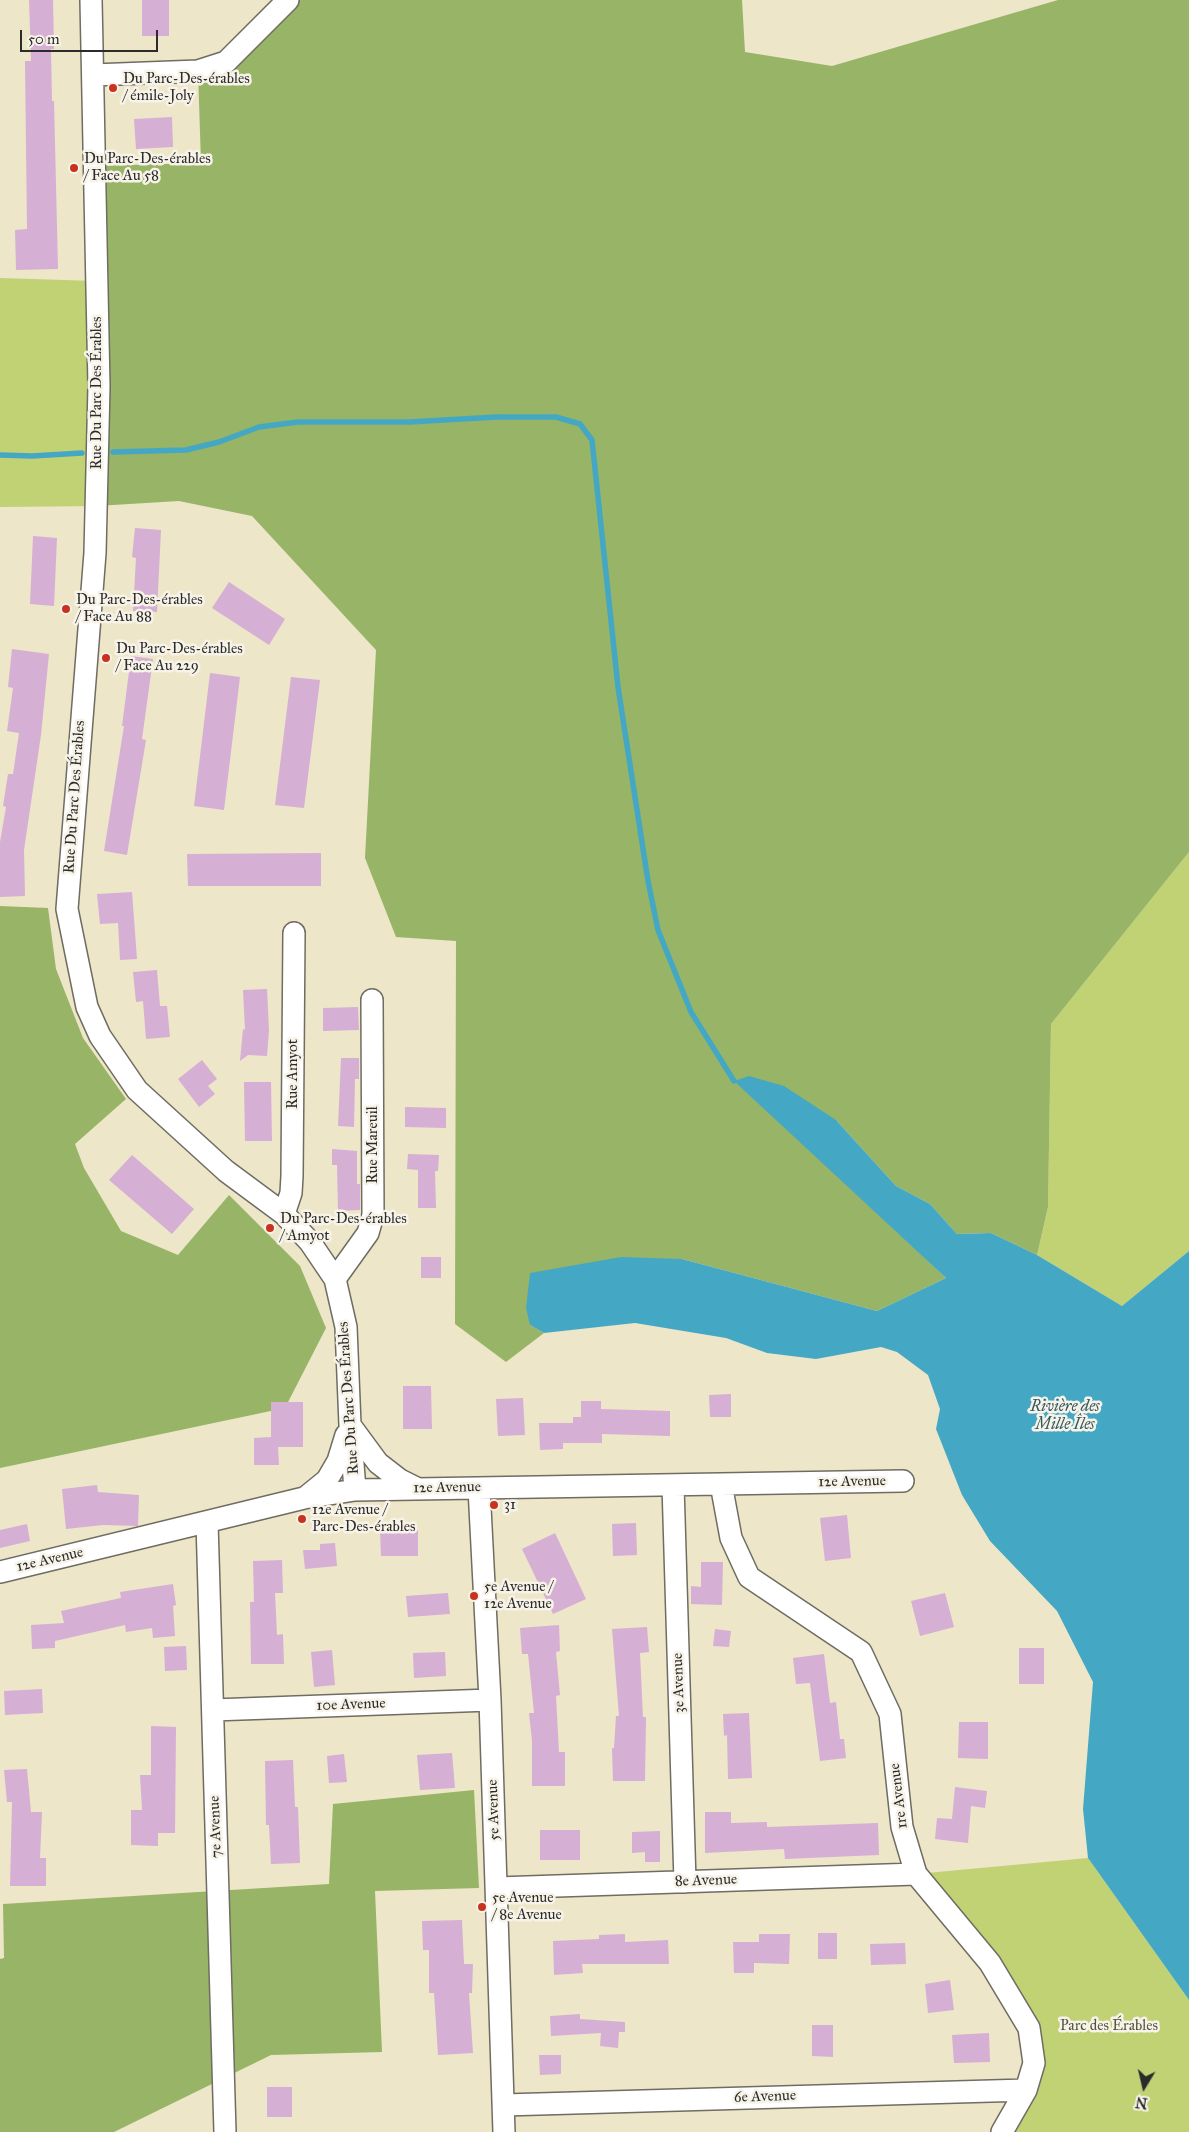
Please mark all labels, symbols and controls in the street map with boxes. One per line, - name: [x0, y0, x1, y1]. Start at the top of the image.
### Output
- scale bar: [22, 20, 160, 52]
- text: 50 m: [28, 30, 60, 48]
- place label: Du Parc-Des-érables / émile-Joly: [123, 70, 250, 105]
- marker: Du Parc-Des-érables / émile-Joly: [107, 82, 119, 94]
- place label: Du Parc-Des-érables / Face Au 58: [84, 150, 211, 185]
- marker: Du Parc-Des-érables / Face Au 58: [68, 162, 80, 174]
- street label: Rue Du Parc Des Érables: [88, 316, 106, 470]
- place label: Du Parc-Des-érables / Face Au 88: [76, 591, 203, 626]
- marker: Du Parc-Des-érables / Face Au 88: [60, 603, 72, 615]
- place label: Du Parc-Des-érables / Face Au 229: [116, 640, 243, 675]
- marker: Du Parc-Des-érables / Face Au 229: [100, 652, 112, 664]
- street label: Rue Du Parc Des Érables: [61, 720, 89, 874]
- street label: Rue Amyot: [284, 1039, 302, 1109]
- street label: Rue Mareuil: [364, 1106, 382, 1184]
- place label: Du Parc-Des-érables / Amyot: [280, 1210, 407, 1245]
- marker: Du Parc-Des-érables / Amyot: [264, 1222, 276, 1234]
- street label: Rue Du Parc Des Érables: [335, 1321, 363, 1475]
- water label: Rivière des Mille Îles: [1030, 1397, 1100, 1435]
- street label: 12e Avenue: [818, 1472, 886, 1492]
- street label: 12e Avenue: [413, 1478, 481, 1498]
- place label: 31: [504, 1496, 516, 1514]
- marker: 31: [488, 1499, 500, 1511]
- place label: 12e Avenue / Parc-Des-érables: [312, 1501, 416, 1536]
- marker: 12e Avenue / Parc-Des-érables: [296, 1513, 308, 1525]
- street label: 12e Avenue: [15, 1544, 85, 1576]
- place label: 5e Avenue / 12e Avenue: [484, 1578, 553, 1613]
- marker: 5e Avenue / 12e Avenue: [468, 1590, 480, 1602]
- street label: 3e Avenue: [669, 1652, 689, 1714]
- street label: 10e Avenue: [316, 1695, 386, 1715]
- street label: 1re Avenue: [886, 1762, 912, 1830]
- street label: 5e Avenue: [484, 1779, 504, 1841]
- street label: 7e Avenue: [206, 1795, 226, 1859]
- street label: 8e Avenue: [674, 1871, 738, 1891]
- place label: 5e Avenue / 8e Avenue: [492, 1889, 562, 1924]
- marker: 5e Avenue / 8e Avenue: [476, 1901, 488, 1913]
- park label: Parc des Érables: [1060, 2017, 1158, 2035]
- north arrow: [1119, 2062, 1169, 2112]
- street label: 6e Avenue: [734, 2087, 796, 2107]
- text: N: [1134, 2093, 1149, 2112]

